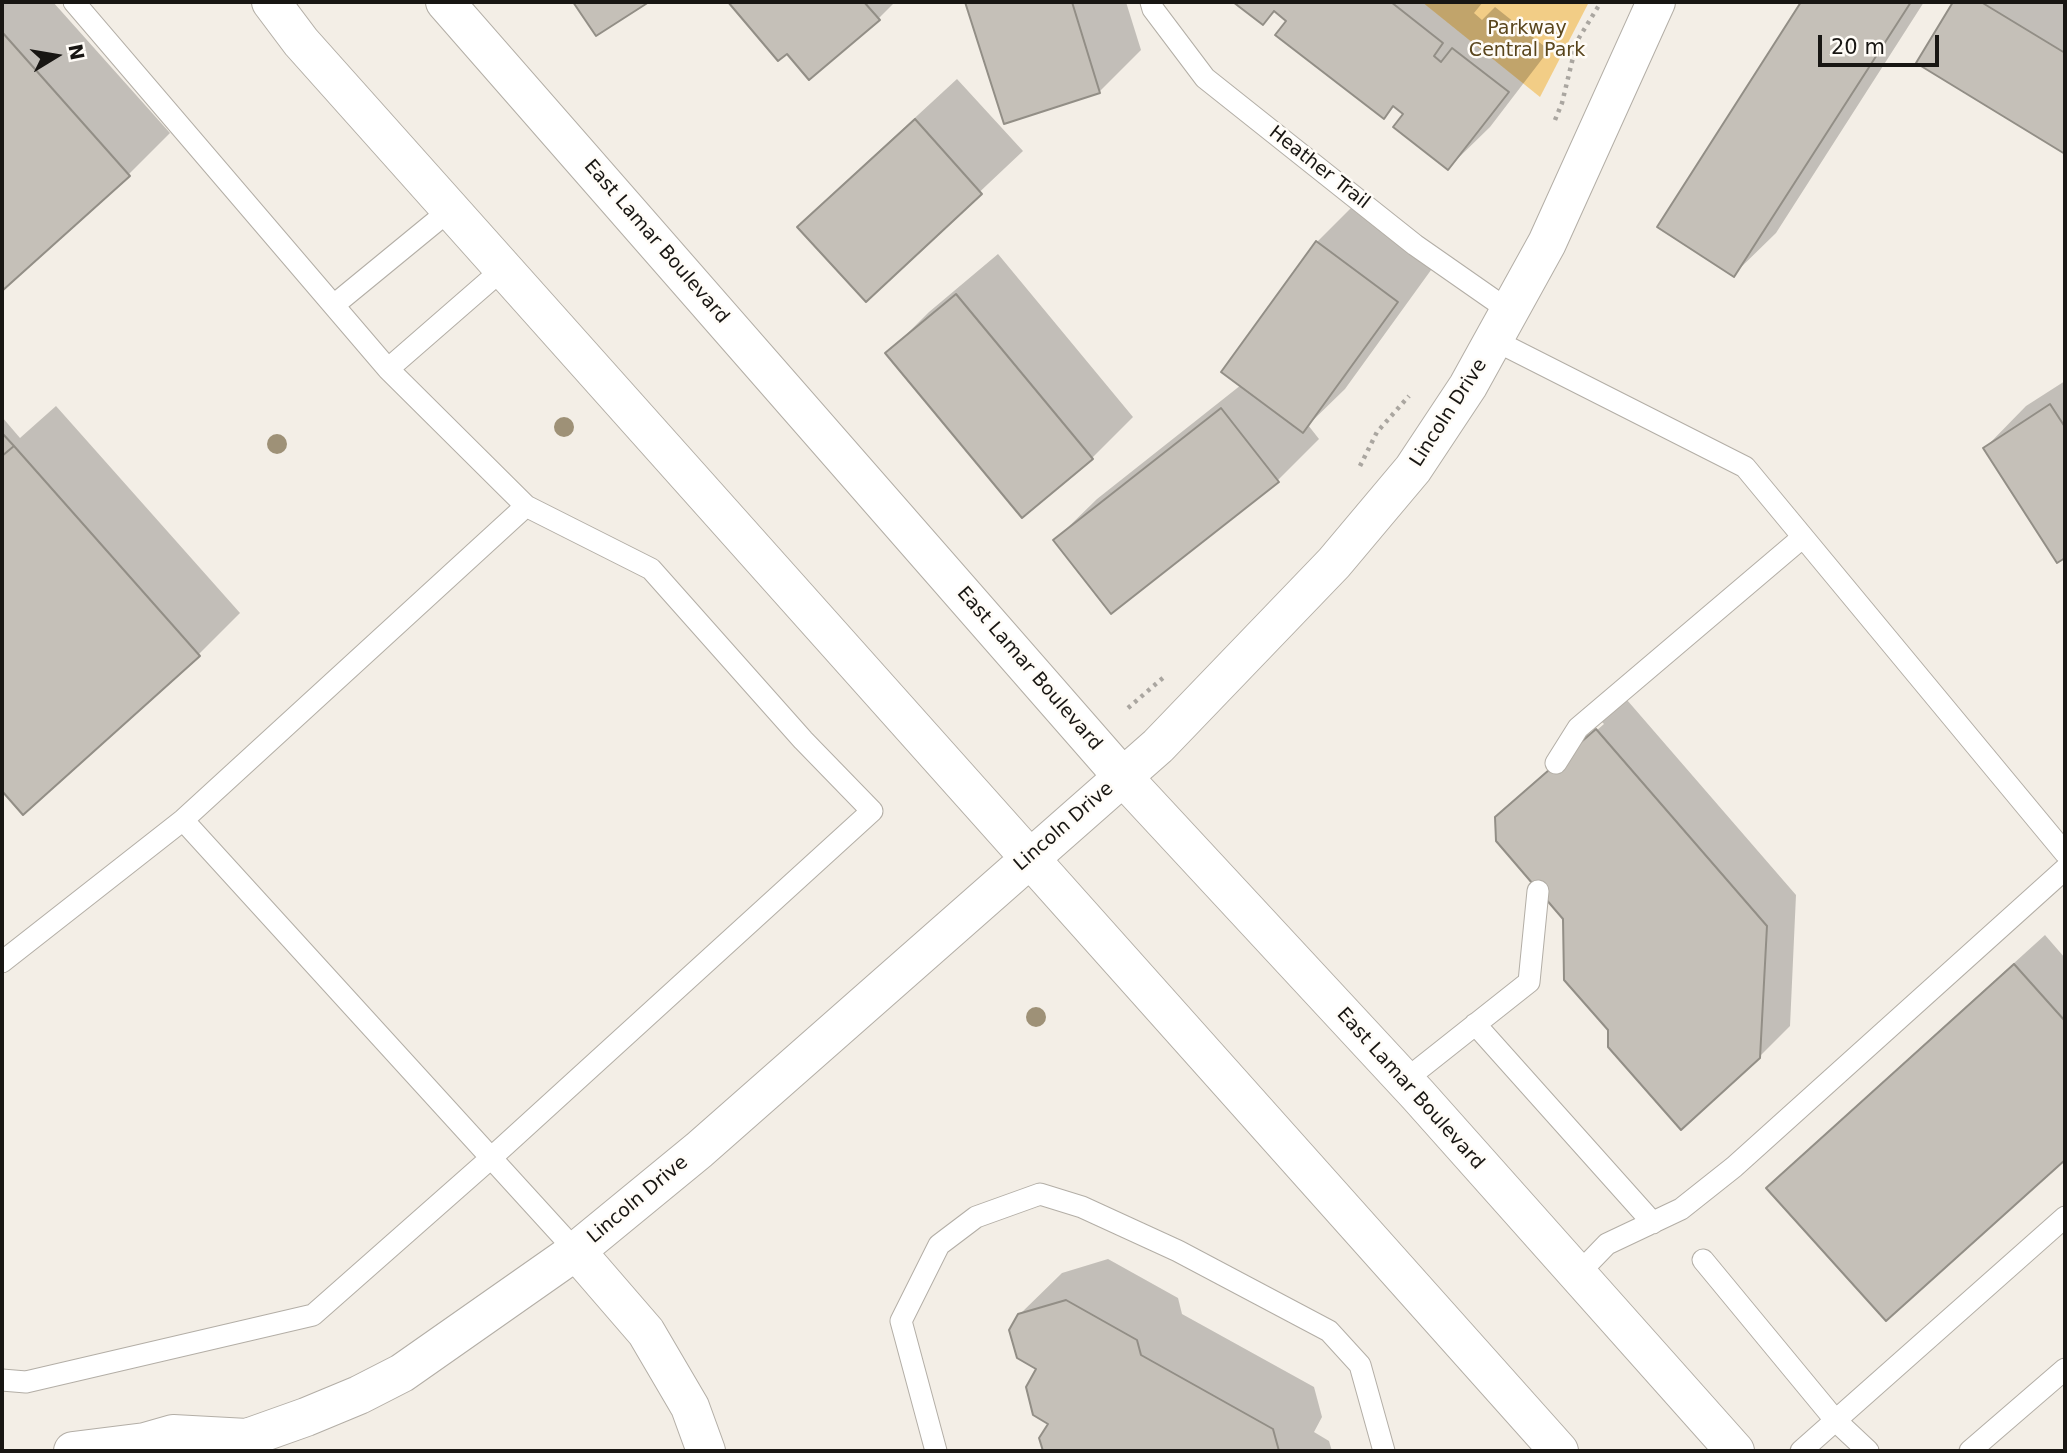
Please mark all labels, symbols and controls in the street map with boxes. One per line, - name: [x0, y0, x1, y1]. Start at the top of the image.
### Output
- park label: Parkway Central Park: [1469, 18, 1585, 62]
- north arrow: [21, 21, 91, 91]
- scale bar: [1822, 21, 1943, 65]
- text: 20 m: [1831, 35, 1885, 59]
- text: N: [64, 42, 89, 62]
- street label: Heather Trail: [1264, 122, 1374, 214]
- street label: East Lamar Boulevard: [579, 156, 733, 328]
- street label: Lincoln Drive: [1406, 355, 1492, 471]
- street label: East Lamar Boulevard: [952, 583, 1106, 755]
- street label: Lincoln Drive: [1010, 778, 1118, 876]
- street label: East Lamar Boulevard: [1331, 1004, 1489, 1174]
- street label: Lincoln Drive: [583, 1151, 693, 1249]

